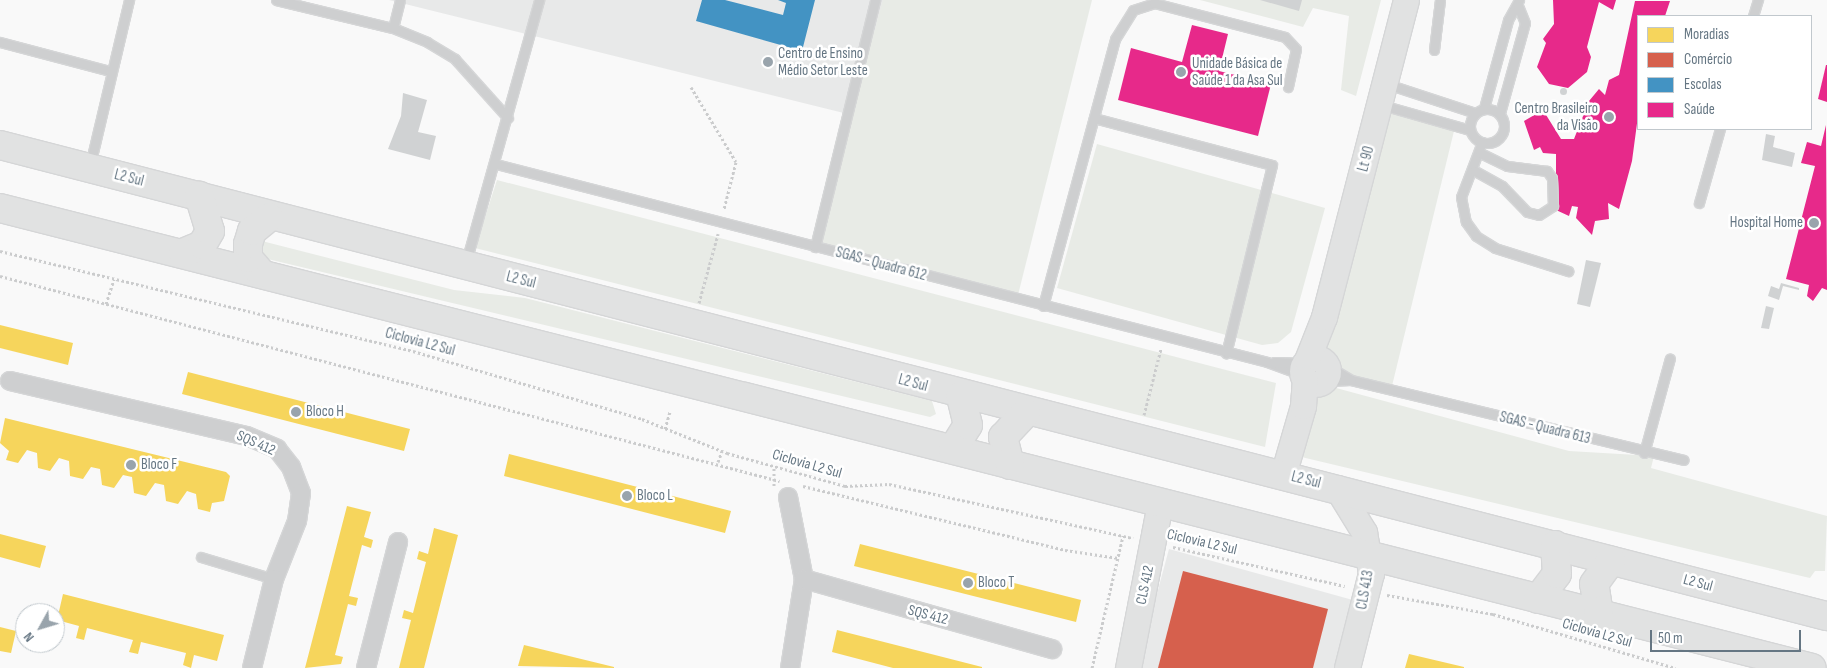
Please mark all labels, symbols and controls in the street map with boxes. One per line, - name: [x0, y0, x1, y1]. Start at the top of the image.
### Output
- legend: [1637, 15, 1812, 130]
- text: Moradias: [1684, 25, 1729, 44]
- place label: Centro de Ensino Médio Setor Leste: [778, 44, 868, 79]
- text: Comércio: [1684, 50, 1732, 69]
- place label: Unidade Básica de Saúde 1 da Asa Sul: [1192, 54, 1283, 89]
- marker: Centro de Ensino Médio Setor Leste: [762, 56, 774, 68]
- marker: Unidade Básica de Saúde 1 da Asa Sul: [1174, 65, 1188, 79]
- text: Escolas: [1684, 75, 1722, 94]
- place label: Centro Brasileiro da Visão: [1514, 99, 1598, 134]
- text: Saúde: [1684, 100, 1715, 119]
- marker: Centro Brasileiro da Visão: [1602, 110, 1616, 124]
- street label: Lt 90: [1354, 144, 1378, 174]
- street label: L2 Sul: [112, 166, 146, 190]
- place label: Hospital Home: [1730, 214, 1803, 232]
- marker: Hospital Home: [1807, 216, 1821, 230]
- street label: SGAS - Quadra 612: [834, 243, 928, 285]
- street label: L2 Sul: [504, 268, 538, 292]
- street label: Ciclovia L2 Sul: [383, 324, 457, 360]
- street label: L2 Sul: [896, 370, 930, 396]
- place label: Bloco H: [306, 403, 344, 421]
- marker: Bloco H: [290, 406, 302, 418]
- street label: SGAS - Quadra 613: [1498, 408, 1592, 448]
- street label: SQS 412: [234, 427, 278, 459]
- street label: Ciclovia L2 Sul: [770, 446, 844, 482]
- place label: Bloco F: [141, 456, 177, 474]
- marker: Bloco F: [125, 459, 137, 471]
- street label: L2 Sul: [1289, 468, 1323, 492]
- place label: Bloco L: [637, 487, 673, 505]
- marker: Bloco L: [621, 490, 633, 502]
- street label: Ciclovia L2 Sul: [1165, 525, 1239, 559]
- street label: CLS 412: [1132, 564, 1158, 606]
- street label: CLS 413: [1353, 569, 1377, 611]
- street label: L2 Sul: [1681, 570, 1715, 596]
- place label: Bloco T: [978, 574, 1014, 592]
- marker: Bloco T: [962, 577, 974, 589]
- street label: SQS 412: [906, 601, 950, 629]
- north arrow: [15, 603, 65, 653]
- street label: Ciclovia L2 Sul: [1560, 615, 1634, 651]
- scale bar: [1652, 620, 1803, 652]
- text: N: [20, 629, 38, 645]
- text: 50 m: [1658, 629, 1683, 648]

